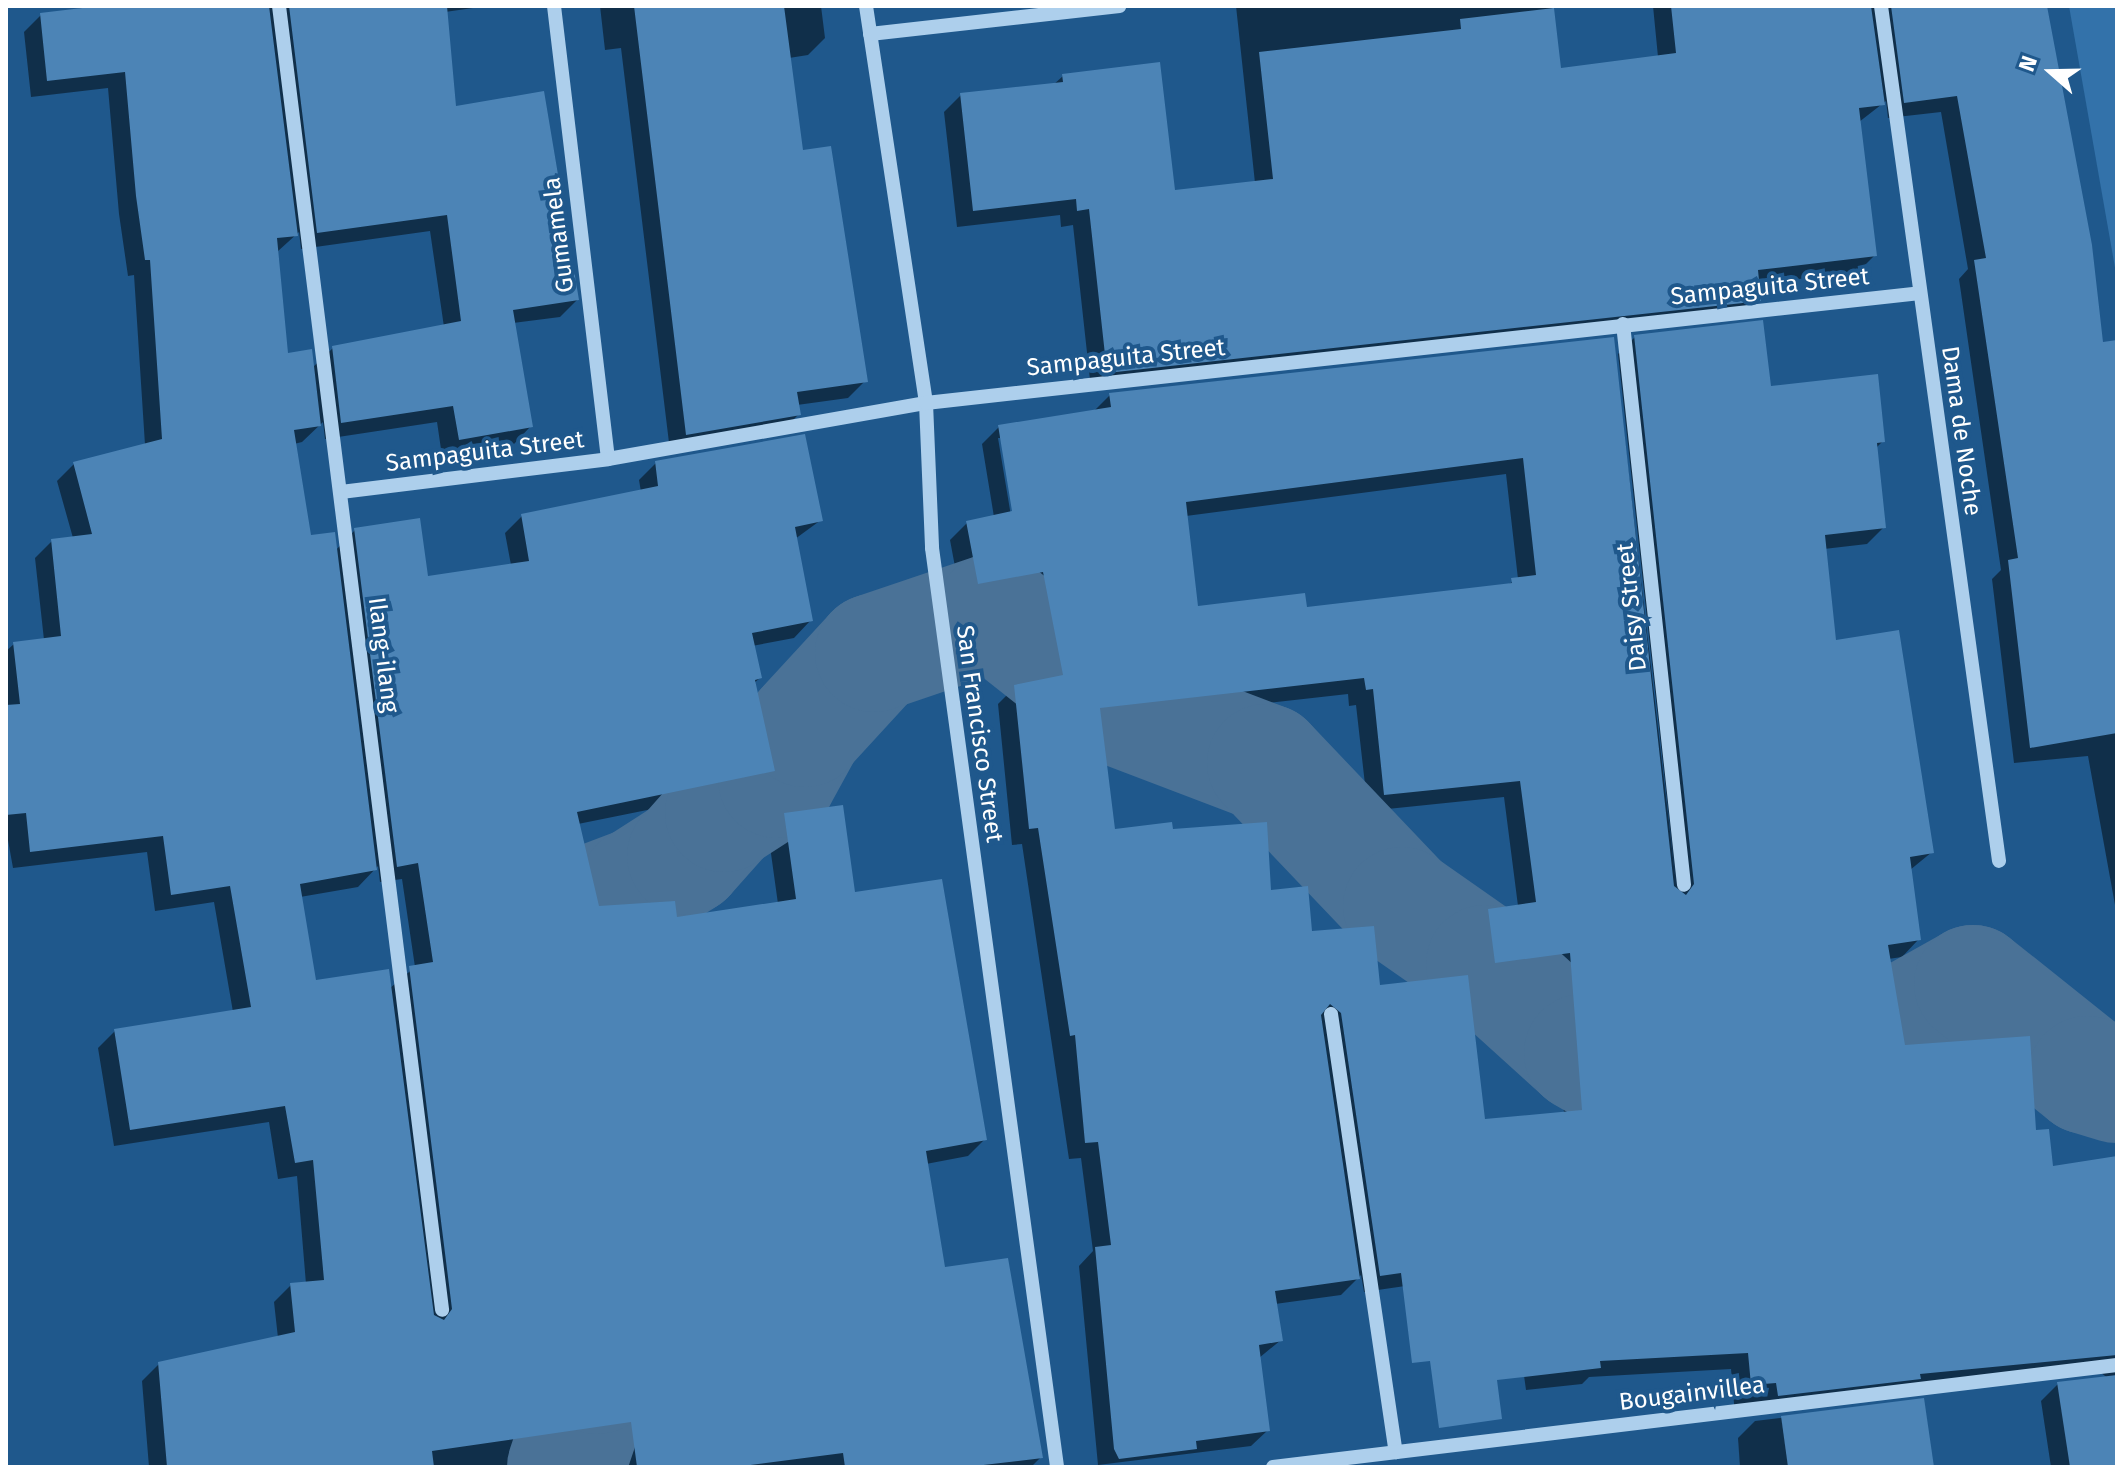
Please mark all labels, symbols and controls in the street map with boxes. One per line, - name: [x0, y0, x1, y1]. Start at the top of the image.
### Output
- north arrow: [2011, 32, 2091, 112]
- text: N: [2013, 52, 2043, 75]
- street label: Gumamela: [538, 176, 580, 294]
- street label: Sampaguita Street: [1669, 262, 1871, 312]
- street label: Sampaguita Street: [1025, 333, 1227, 383]
- street label: Dama de Noche: [1935, 344, 1987, 518]
- street label: Sampaguita Street: [384, 426, 586, 478]
- street label: Daisy Street: [1611, 541, 1653, 673]
- street label: Ilang-ilang: [362, 596, 404, 714]
- street label: San Francisco Street: [950, 624, 1008, 844]
- street label: Bougainvillea: [1617, 1371, 1767, 1417]

